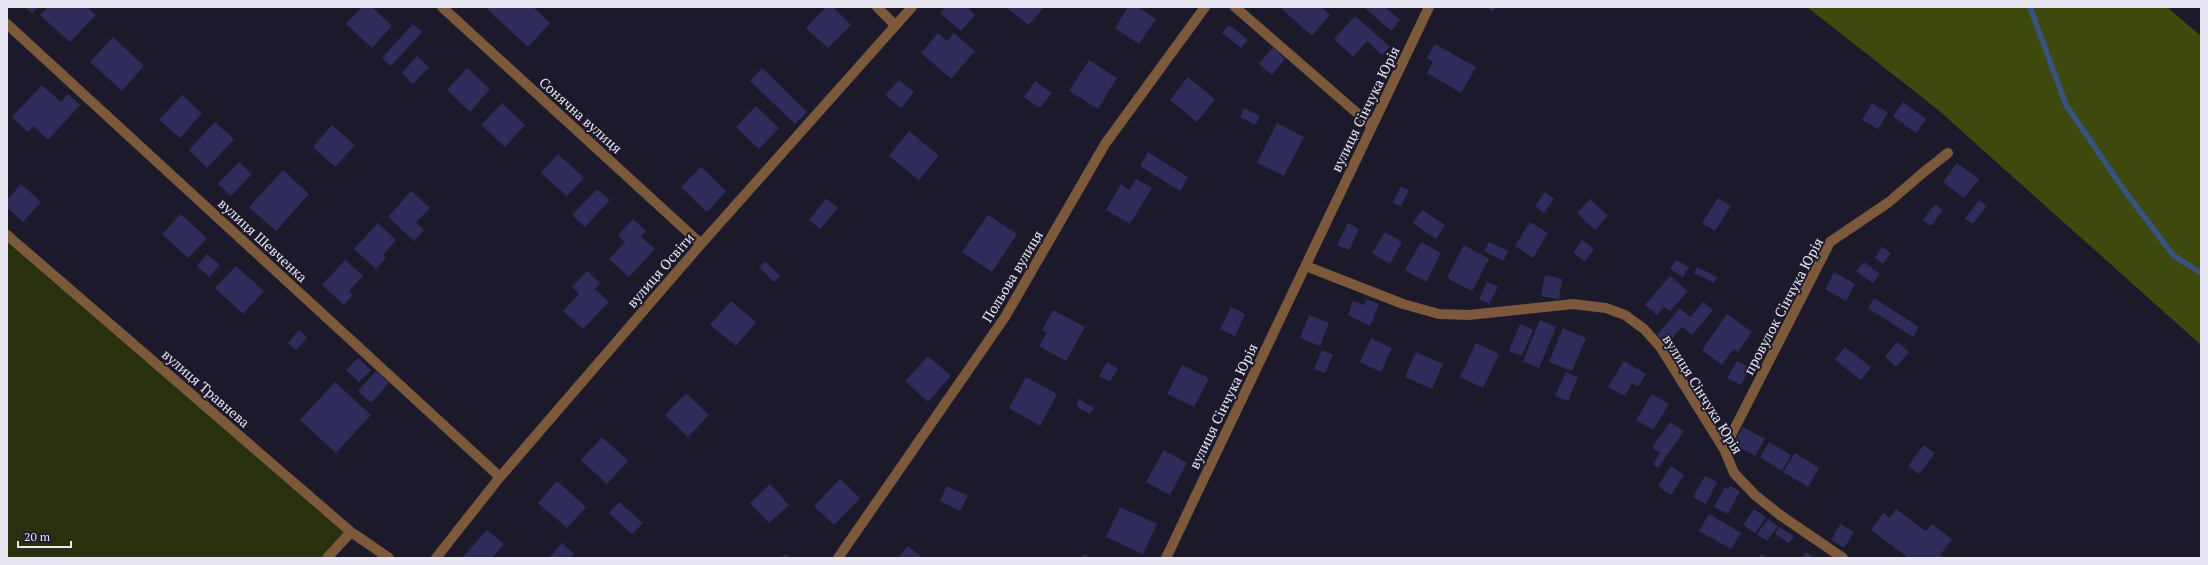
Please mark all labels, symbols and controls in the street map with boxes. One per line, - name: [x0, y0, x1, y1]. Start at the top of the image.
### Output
- street label: вулиця Сінчука Юрія: [1326, 43, 1404, 175]
- street label: Сонячна вулиця: [535, 73, 627, 157]
- street label: вулиця Шевченка: [214, 194, 312, 286]
- street label: Польова вулиця: [977, 227, 1047, 325]
- street label: вулиця Освіти: [622, 228, 698, 312]
- street label: провулок Сінчука Юрія: [1739, 234, 1827, 378]
- street label: вулиця Сінчука Юрія: [1658, 331, 1748, 457]
- street label: вулиця Сінчука Юрія: [1184, 340, 1262, 472]
- street label: вулиця Травнева: [158, 345, 254, 431]
- scale bar: [18, 523, 71, 549]
- text: 20 m: [24, 529, 51, 544]

